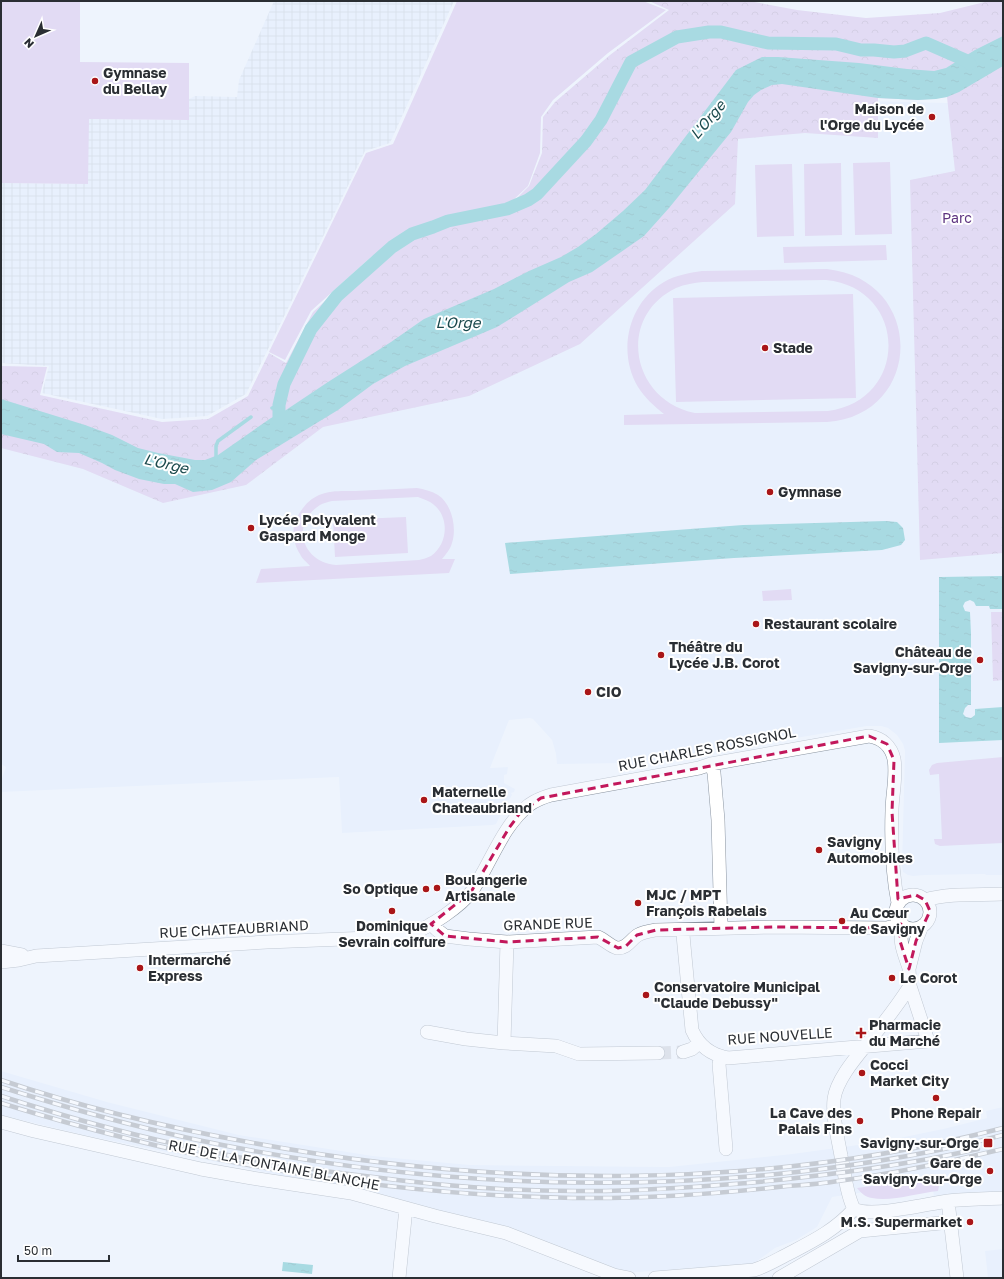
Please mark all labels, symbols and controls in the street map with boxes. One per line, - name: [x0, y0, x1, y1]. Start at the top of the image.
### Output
- north arrow: [16, 16, 56, 56]
- text: N: [21, 36, 36, 51]
- place label: Gymnase du Bellay: [103, 64, 168, 97]
- marker: Gymnase du Bellay: [90, 76, 100, 86]
- water label: L'Orge: [686, 95, 730, 143]
- place label: Maison de l'Orge du Lycée: [820, 100, 924, 133]
- marker: Maison de l'Orge du Lycée: [927, 112, 937, 122]
- park label: Parc: [942, 209, 972, 226]
- water label: L'Orge: [435, 313, 482, 332]
- place label: Stade: [773, 339, 813, 356]
- marker: Stade: [760, 343, 770, 353]
- water label: L'Orge: [142, 449, 191, 478]
- place label: Gymnase: [778, 483, 842, 500]
- marker: Gymnase: [765, 487, 775, 497]
- place label: Lycée Polyvalent Gaspard Monge: [259, 511, 376, 544]
- marker: Lycée Polyvalent Gaspard Monge: [246, 523, 256, 533]
- place label: Restaurant scolaire: [764, 615, 897, 632]
- marker: Restaurant scolaire: [751, 619, 761, 629]
- place label: Théâtre du Lycée J.B. Corot: [669, 638, 780, 671]
- place label: Château de Savigny-sur-Orge: [853, 643, 972, 676]
- marker: Théâtre du Lycée J.B. Corot: [656, 650, 666, 660]
- marker: Château de Savigny-sur-Orge: [975, 655, 985, 665]
- place label: CIO: [596, 683, 622, 700]
- marker: CIO: [583, 687, 593, 697]
- street label: RUE CHARLES ROSSIGNOL: [617, 723, 797, 774]
- place label: Maternelle Chateaubriand: [432, 783, 532, 816]
- marker: Maternelle Chateaubriand: [419, 795, 429, 805]
- place label: Savigny Automobiles: [827, 833, 913, 866]
- marker: Savigny Automobiles: [814, 845, 824, 855]
- place label: Boulangerie Artisanale: [445, 871, 527, 904]
- place label: So Optique: [343, 880, 418, 897]
- marker: Boulangerie Artisanale: [432, 883, 442, 893]
- marker: So Optique: [421, 884, 431, 894]
- place label: MJC / MPT François Rabelais: [646, 886, 767, 919]
- marker: MJC / MPT François Rabelais: [633, 898, 643, 908]
- place label: Au Cœur de Savigny: [850, 904, 926, 937]
- marker: Dominique Sevrain coiffure: [387, 906, 397, 916]
- street label: GRANDE RUE: [503, 913, 593, 934]
- street label: RUE CHATEAUBRIAND: [159, 916, 309, 941]
- marker: Au Cœur de Savigny: [837, 916, 847, 926]
- place label: Dominique Sevrain coiffure: [338, 917, 446, 950]
- place label: Intermarché Express: [148, 951, 231, 984]
- marker: Intermarché Express: [135, 963, 145, 973]
- place label: Le Corot: [900, 969, 958, 986]
- marker: Le Corot: [887, 973, 897, 983]
- place label: Conservatoire Municipal "Claude Debussy": [654, 978, 820, 1011]
- marker: Conservatoire Municipal "Claude Debussy": [641, 990, 651, 1000]
- place label: Pharmacie du Marché: [869, 1016, 941, 1049]
- street label: RUE NOUVELLE: [727, 1023, 833, 1048]
- marker: Pharmacie du Marché: [856, 1028, 866, 1038]
- place label: Cocci Market City: [870, 1056, 950, 1089]
- marker: Cocci Market City: [857, 1068, 867, 1078]
- marker: Phone Repair: [931, 1093, 941, 1103]
- place label: La Cave des Palais Fins: [770, 1104, 852, 1137]
- place label: Phone Repair: [891, 1104, 982, 1121]
- marker: La Cave des Palais Fins: [855, 1116, 865, 1126]
- place label: Savigny-sur-Orge: [860, 1134, 979, 1151]
- street label: RUE DE LA FONTAINE BLANCHE: [167, 1136, 381, 1193]
- marker: Savigny-sur-Orge: [982, 1137, 994, 1149]
- place label: Gare de Savigny-sur-Orge: [863, 1154, 982, 1187]
- marker: Gare de Savigny-sur-Orge: [985, 1166, 995, 1176]
- place label: M.S. Supermarket: [840, 1213, 962, 1230]
- marker: M.S. Supermarket: [965, 1217, 975, 1227]
- scale bar: [18, 1237, 109, 1263]
- text: 50 m: [24, 1243, 52, 1258]

